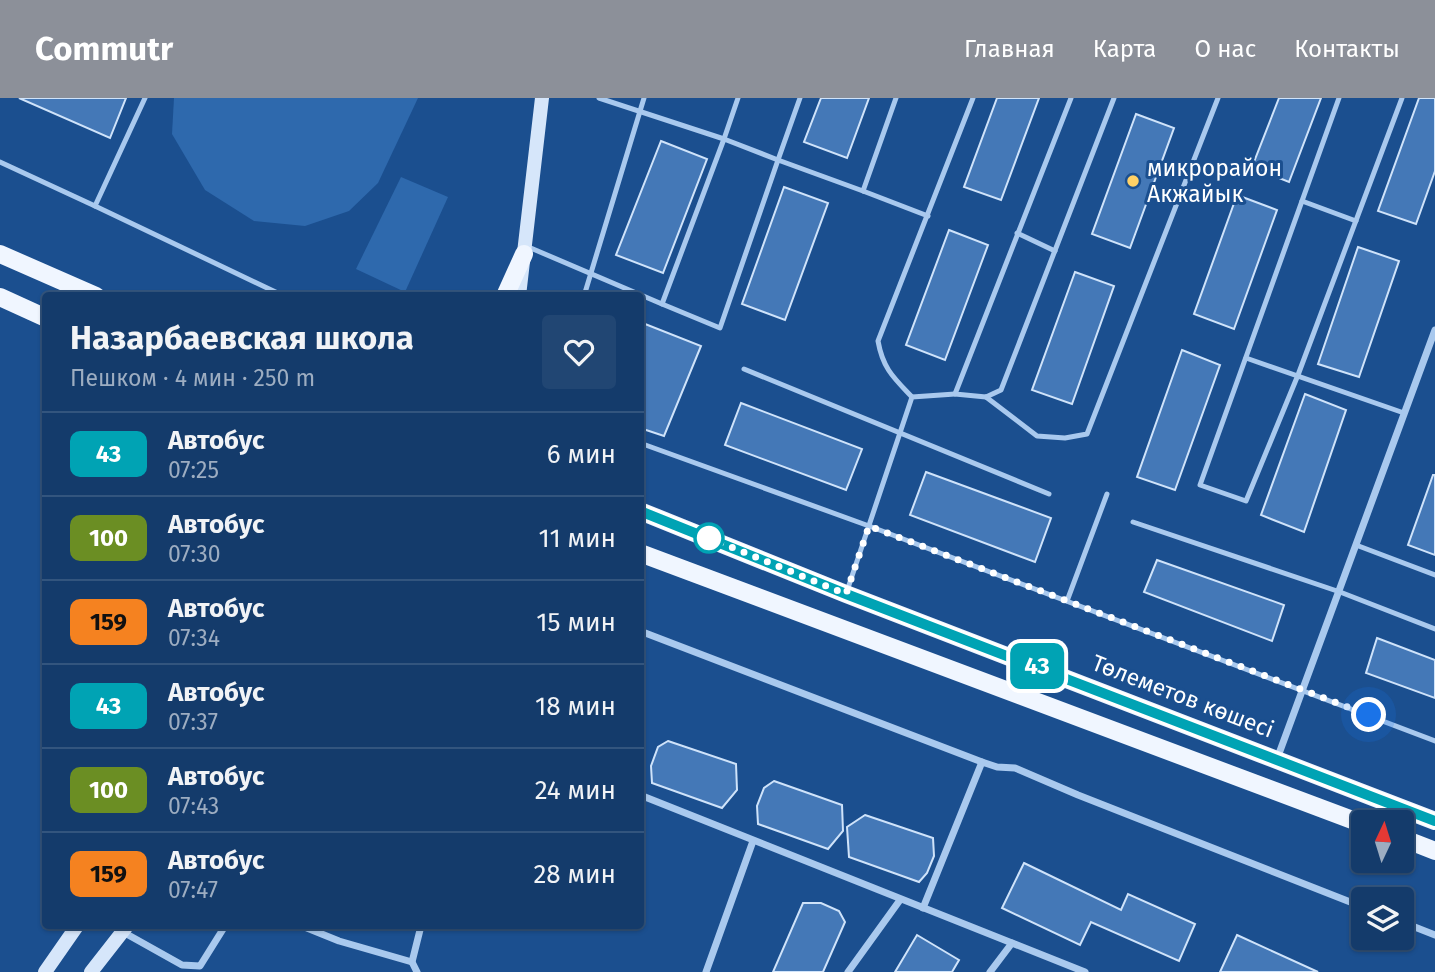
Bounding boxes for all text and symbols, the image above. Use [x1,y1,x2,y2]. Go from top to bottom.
text: Commutr [35,29,173,69]
text: Главная [964,35,1055,63]
text: Карта [1093,35,1156,63]
text: О нас [1194,35,1256,63]
text: Контакты [1294,35,1400,63]
place label: микрорайон Акжайык [1147,154,1282,208]
marker: микрорайон Акжайык [1125,173,1141,189]
button: heart [542,315,616,389]
text: Назарбаевская школа [70,318,414,358]
text: Пешком · 4 мин · 250 m [70,364,315,392]
text: Автобус [168,425,265,456]
text: 6 мин [547,439,616,470]
text: 43 [96,440,121,468]
text: 07:25 [168,456,219,484]
text: Автобус [168,509,265,540]
text: 11 мин [538,523,616,554]
unlabelled marker [694,523,724,553]
text: 100 [89,524,128,552]
text: 07:30 [168,540,221,568]
text: Автобус [168,593,265,624]
text: 15 мин [536,607,616,638]
text: 159 [90,608,127,636]
text: 07:34 [168,624,220,652]
line badge: 43 [1006,643,1068,689]
street label: Төлеметов көшесі [1088,648,1278,744]
text: 43 [1024,652,1050,680]
text: Автобус [168,677,265,708]
text: 18 мин [535,691,616,722]
text: 43 [96,692,121,720]
your location [1351,697,1386,732]
text: 07:37 [168,708,218,736]
text: Автобус [168,761,265,792]
text: 24 мин [535,775,616,806]
text: 100 [89,776,128,804]
text: 07:43 [168,792,219,820]
north arrow [1351,810,1414,873]
map controls [1351,810,1414,950]
text: Автобус [168,845,265,876]
text: 28 мин [533,859,616,890]
text: 159 [90,860,127,888]
text: 07:47 [168,876,218,904]
button: layers [1351,887,1414,950]

